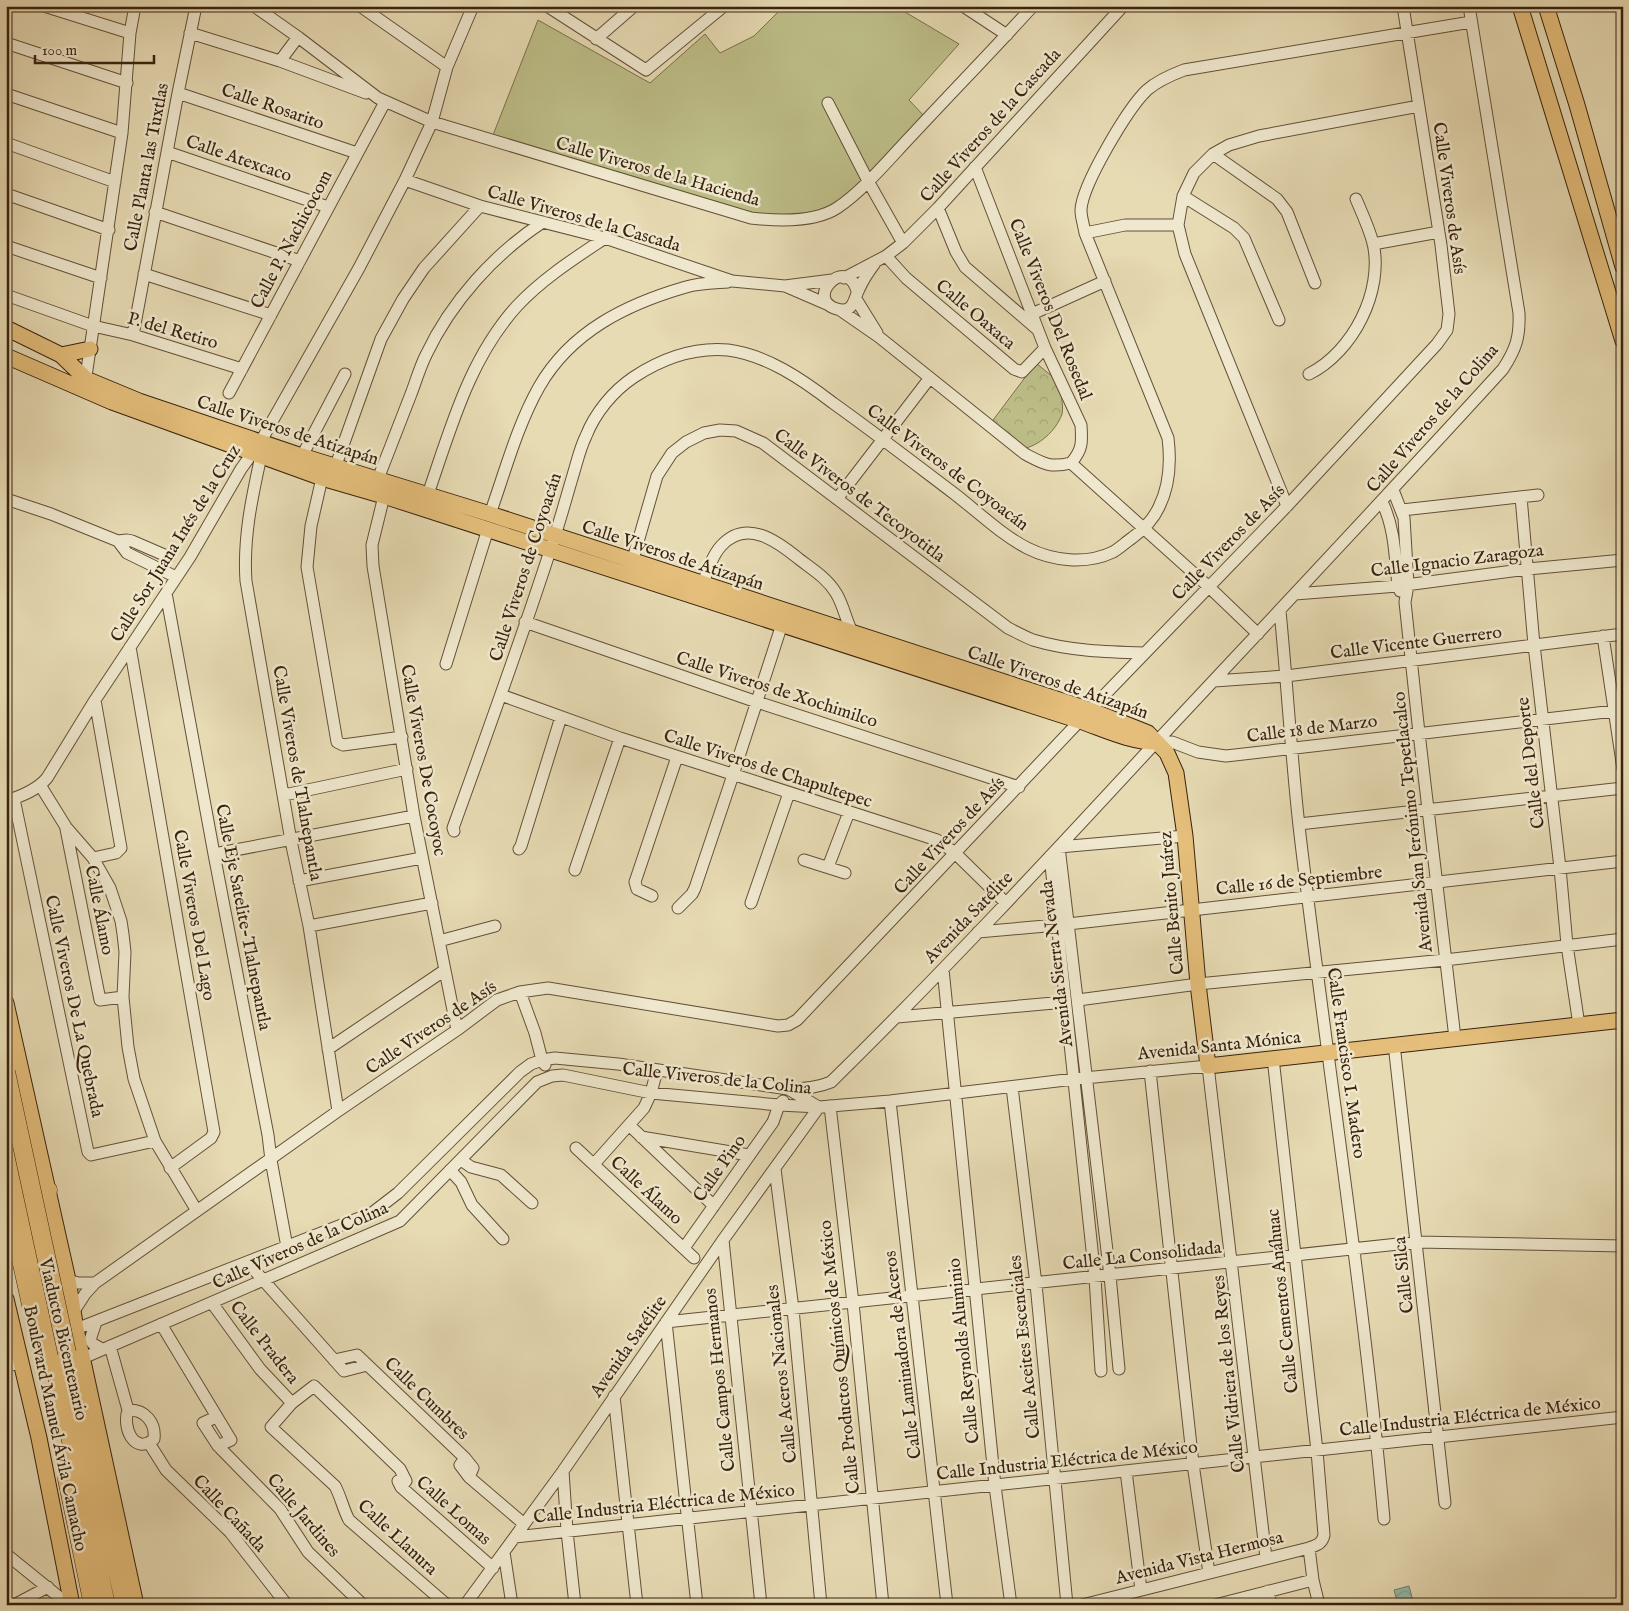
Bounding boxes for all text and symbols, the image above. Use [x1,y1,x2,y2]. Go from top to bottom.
scale bar [35,32,154,64]
text: 100 m [42,41,78,60]
street label: Calle Viveros de la Cascada [916,44,1067,208]
street label: Calle Rosarito [218,79,327,136]
street label: Calle Planta las Tuxtlas [120,81,175,253]
street label: Calle Viveros de Asís [1426,121,1471,276]
street label: Calle Atexcaco [182,131,295,188]
street label: Calle Viveros de la Hacienda [553,132,762,213]
street label: Calle P. Nachicocom [246,166,339,313]
street label: Calle Viveros de la Cascada [484,181,683,258]
street label: Calle Viveros Del Rosedal [1003,216,1097,404]
street label: Calle Oaxaca [930,275,1020,355]
street label: P. del Retiro [125,308,221,355]
street label: Calle Viveros de la Colina [1362,340,1504,498]
street label: Calle Viveros de Atizapán [194,391,382,472]
street label: Calle Viveros de Coyoacán [861,400,1033,537]
street label: Calle Viveros de Tecoyotitla [769,424,950,568]
street label: Calle Sor Juana Inés de la Cruz [106,441,247,647]
street label: Calle Viveros de Coyoacán [485,470,568,665]
street label: Calle Viveros de Asís [1168,480,1291,606]
street label: Calle Viveros de Atizapán [579,516,767,597]
street label: Calle Ignacio Zaragoza [1369,539,1545,583]
street label: Calle Vicente Guerrero [1329,622,1504,665]
street label: Calle Viveros de Atizapán [964,642,1151,725]
street label: Calle Viveros de Xochimilco [673,647,881,734]
street label: Calle Viveros De Cocoyoc [394,663,451,858]
street label: Calle Viveros de Tlalnepantla [266,664,327,883]
street label: Avenida San Jerónimo Tepetlacalco [1388,690,1439,954]
street label: Calle del Deporte [1512,696,1551,830]
street label: Calle 18 de Marzo [1246,710,1379,749]
street label: Calle Viveros de Chapultepec [660,725,875,814]
street label: Calle Viveros de Asís [889,772,1011,900]
street label: Calle Eje Satelite-Tlalnepantla [209,802,276,1033]
street label: Calle Viveros Del Lago [167,828,220,1003]
street label: Calle Benito Juárez [1155,830,1190,976]
street label: Calle 16 de Septiembre [1215,861,1384,902]
street label: Calle Álamo [79,863,121,957]
street label: Avenida Satélite [919,867,1019,970]
street label: Avenida Sierra Nevada [1036,879,1079,1049]
street label: Calle Viveros De La Quebrada [39,893,108,1120]
street label: Calle Francisco I. Madero [1321,966,1370,1160]
street label: Calle Viveros de Asís [362,976,502,1081]
street label: Avenida Santa Mónica [1135,1026,1302,1067]
street label: Calle Viveros de la Colina [621,1058,813,1101]
street label: Calle Pino [689,1130,752,1207]
street label: Calle Álamo [605,1150,689,1231]
street label: Calle Viveros de la Colina [209,1197,392,1295]
street label: Calle Cementos Anáhuac [1262,1207,1305,1394]
street label: Calle Productos Químicos de México [815,1219,866,1495]
street label: Calle Silca [1389,1235,1420,1314]
street label: Calle La Consolidada [1062,1237,1223,1276]
street label: Calle Laminadora de Aceros [879,1249,928,1460]
street label: Calle Aceites Escenciales [1004,1254,1047,1440]
street label: Viaducto Bicentenario [32,1255,92,1423]
street label: Calle Reynolds Aluminio [943,1257,986,1445]
street label: Calle Vidriera de los Reyes [1208,1274,1251,1474]
street label: Calle Aceros Nacionales [762,1284,803,1464]
street label: Calle Campos Hermanos [699,1287,742,1473]
street label: Avenida Satélite [585,1291,673,1403]
street label: Calle Pradera [224,1297,304,1389]
street label: Boulevard Manuel Ávila Camacho [17,1303,94,1554]
street label: Calle Cumbres [379,1353,473,1445]
street label: Calle Industria Eléctrica de México [1338,1392,1602,1443]
street label: Calle Industria Eléctrica de México [935,1436,1199,1487]
street label: Calle Jardines [261,1469,345,1563]
street label: Calle Cañada [187,1470,271,1558]
street label: Calle Lomas [411,1471,495,1551]
street label: Calle Industria Eléctrica de México [532,1479,796,1530]
street label: Calle Llanura [352,1495,442,1581]
street label: Avenida Vista Hermosa [1112,1526,1286,1591]

